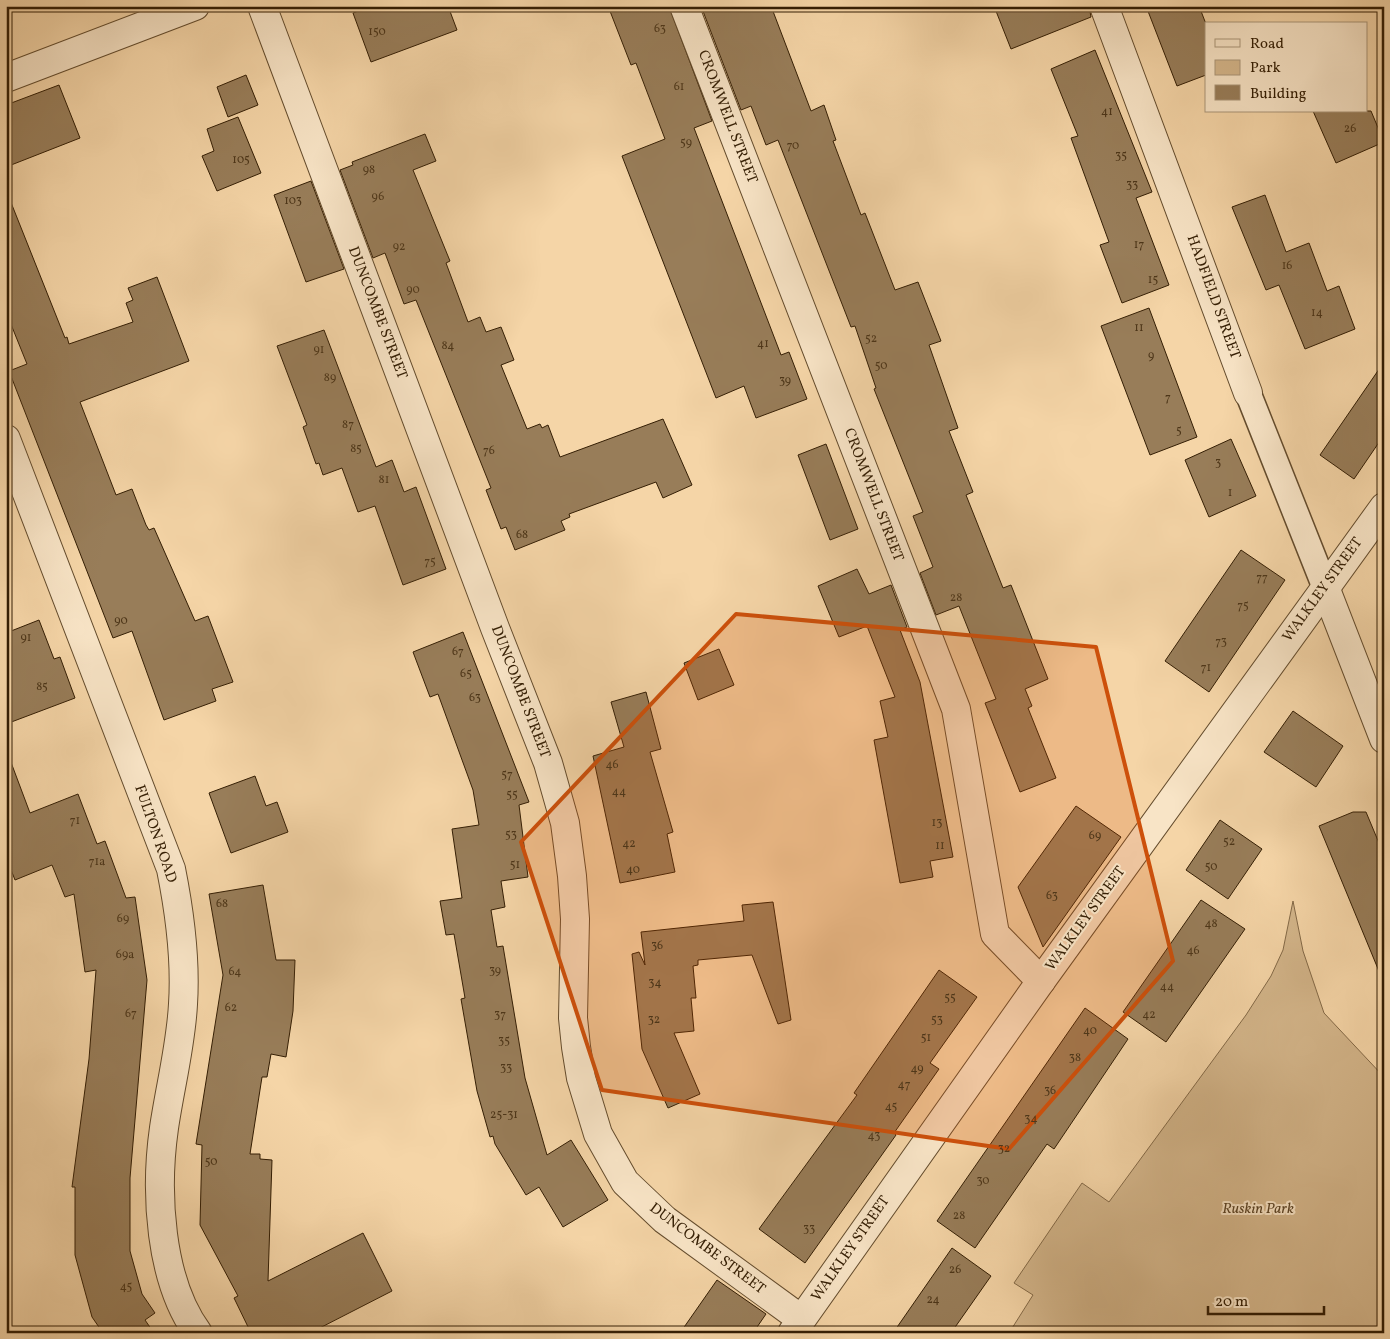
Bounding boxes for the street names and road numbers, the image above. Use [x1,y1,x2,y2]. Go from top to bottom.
street label: CROMWELL STREET [692,47,762,187]
street label: HADFIELD STREET [1181,232,1245,362]
street label: DUNCOMBE STREET [342,243,412,383]
street label: CROMWELL STREET [838,425,908,565]
street label: WALKLEY STREET [1278,533,1368,647]
street label: DUNCOMBE STREET [485,622,555,762]
street label: FULTON ROAD [128,782,182,886]
street label: WALKLEY STREET [1041,862,1131,976]
street label: WALKLEY STREET [807,1192,895,1306]
street label: DUNCOMBE STREET [644,1198,770,1300]

